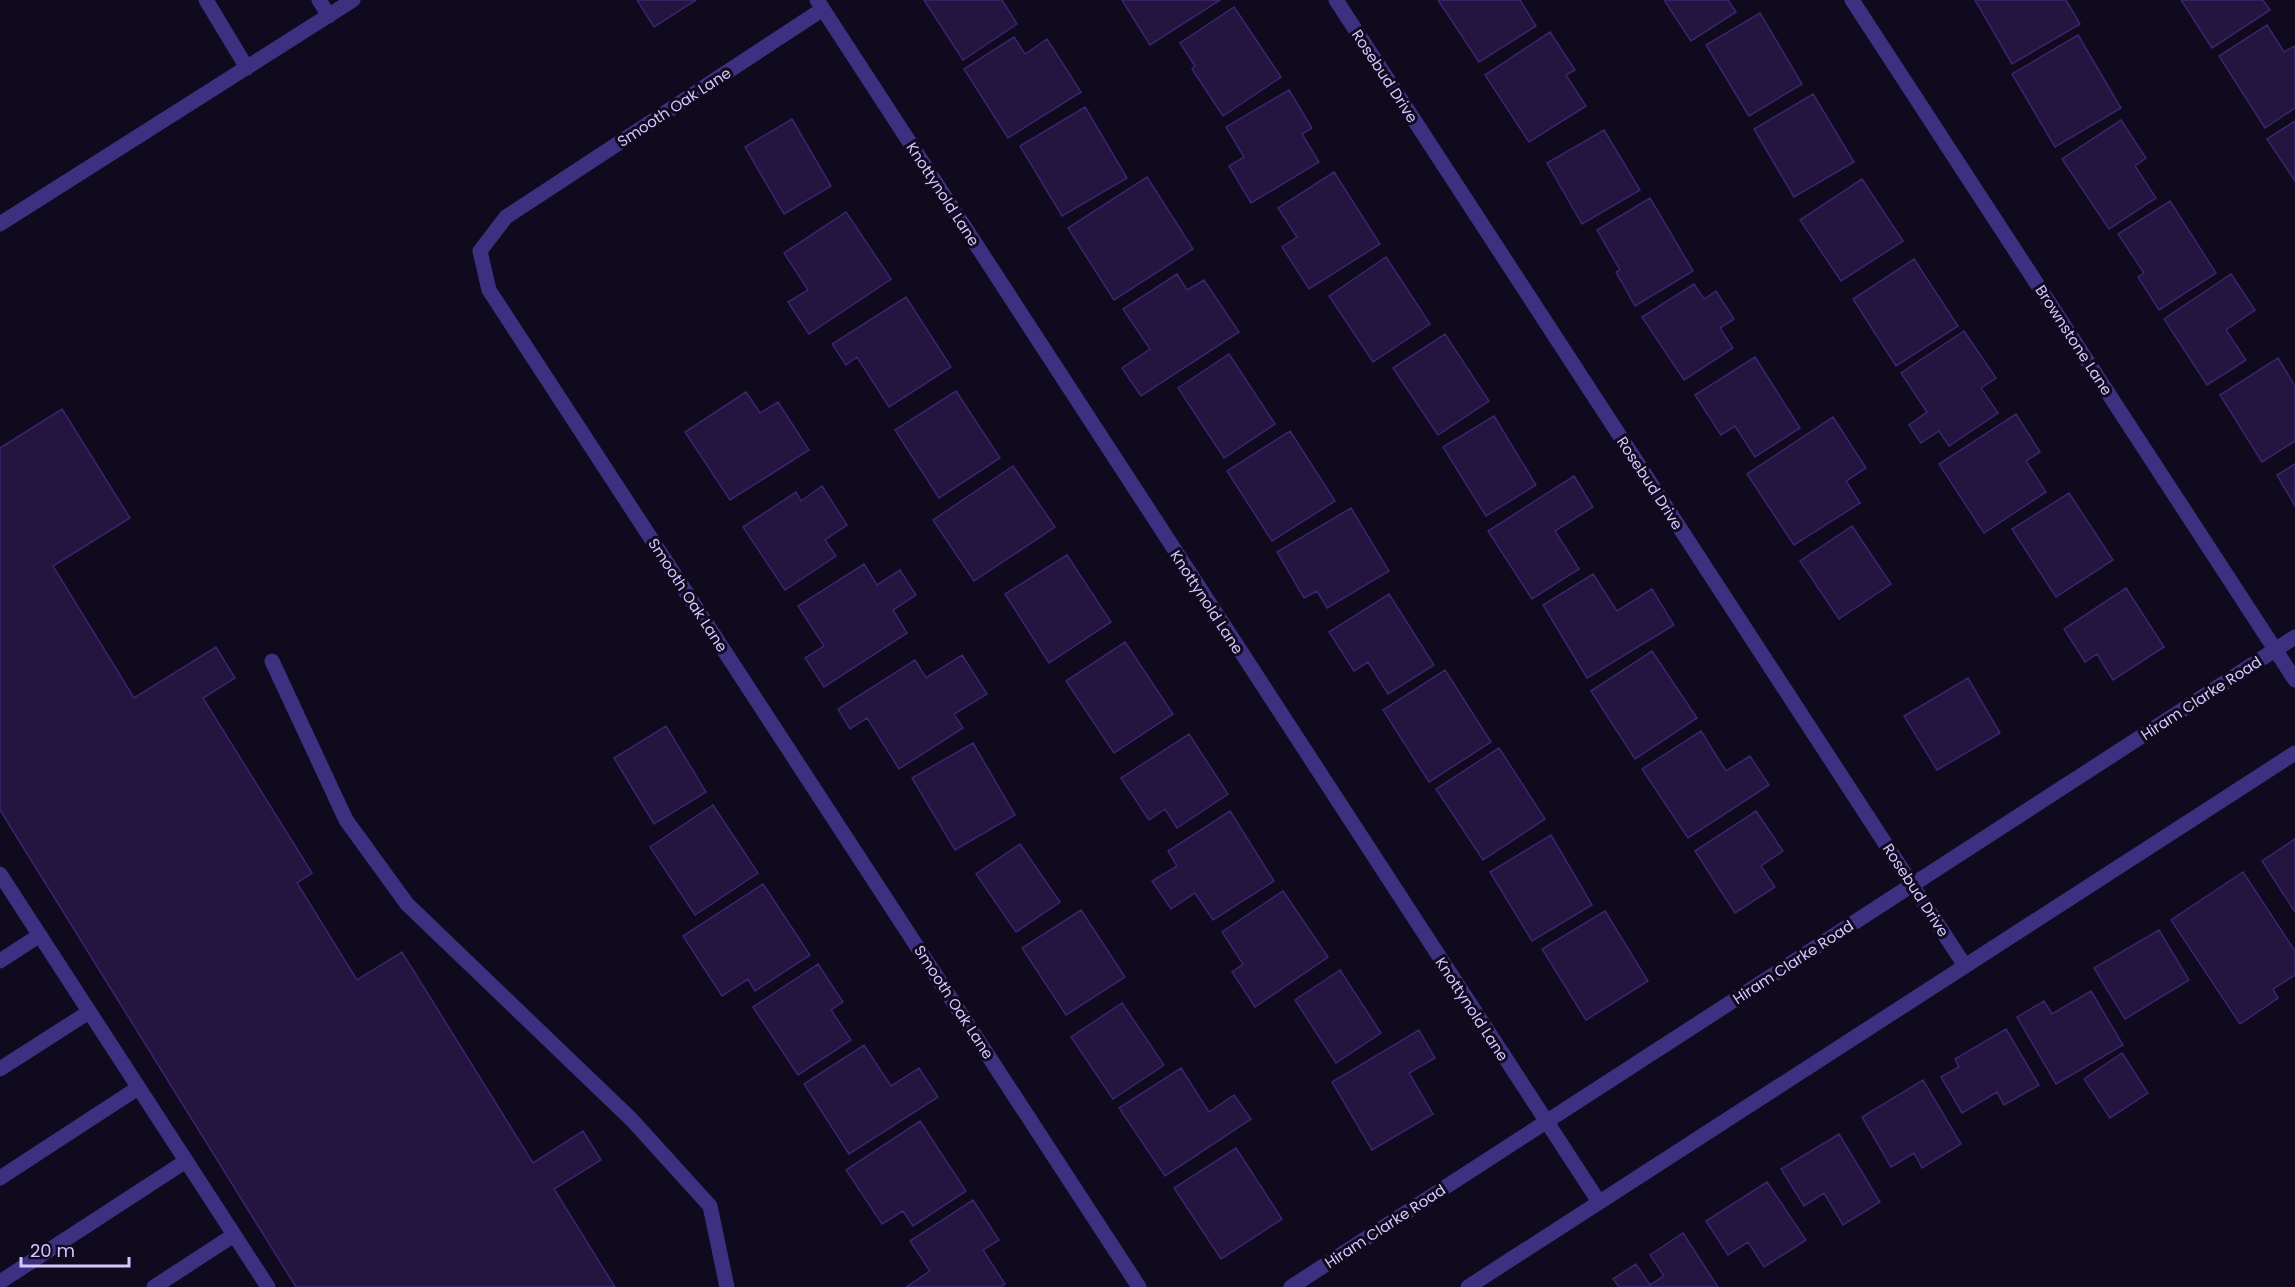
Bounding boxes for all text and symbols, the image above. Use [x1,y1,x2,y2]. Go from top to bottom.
street label: Rosebud Drive [1347,25,1423,127]
street label: Smooth Oak Lane [613,62,735,152]
street label: Knottynold Lane [901,138,985,250]
street label: Brownstone Lane [2030,281,2118,399]
street label: Rosebud Drive [1612,432,1688,534]
street label: Smooth Oak Lane [643,534,733,656]
street label: Knottynold Lane [1165,546,1249,658]
street label: Hiram Clarke Road [2136,651,2266,745]
street label: Rosebud Drive [1878,839,1954,941]
street label: Hiram Clarke Road [1728,915,1858,1009]
street label: Smooth Oak Lane [909,941,999,1063]
street label: Knottynold Lane [1430,953,1514,1065]
street label: Hiram Clarke Road [1320,1179,1450,1273]
scale bar [21,1230,129,1268]
text: 20 m [30,1238,75,1263]

